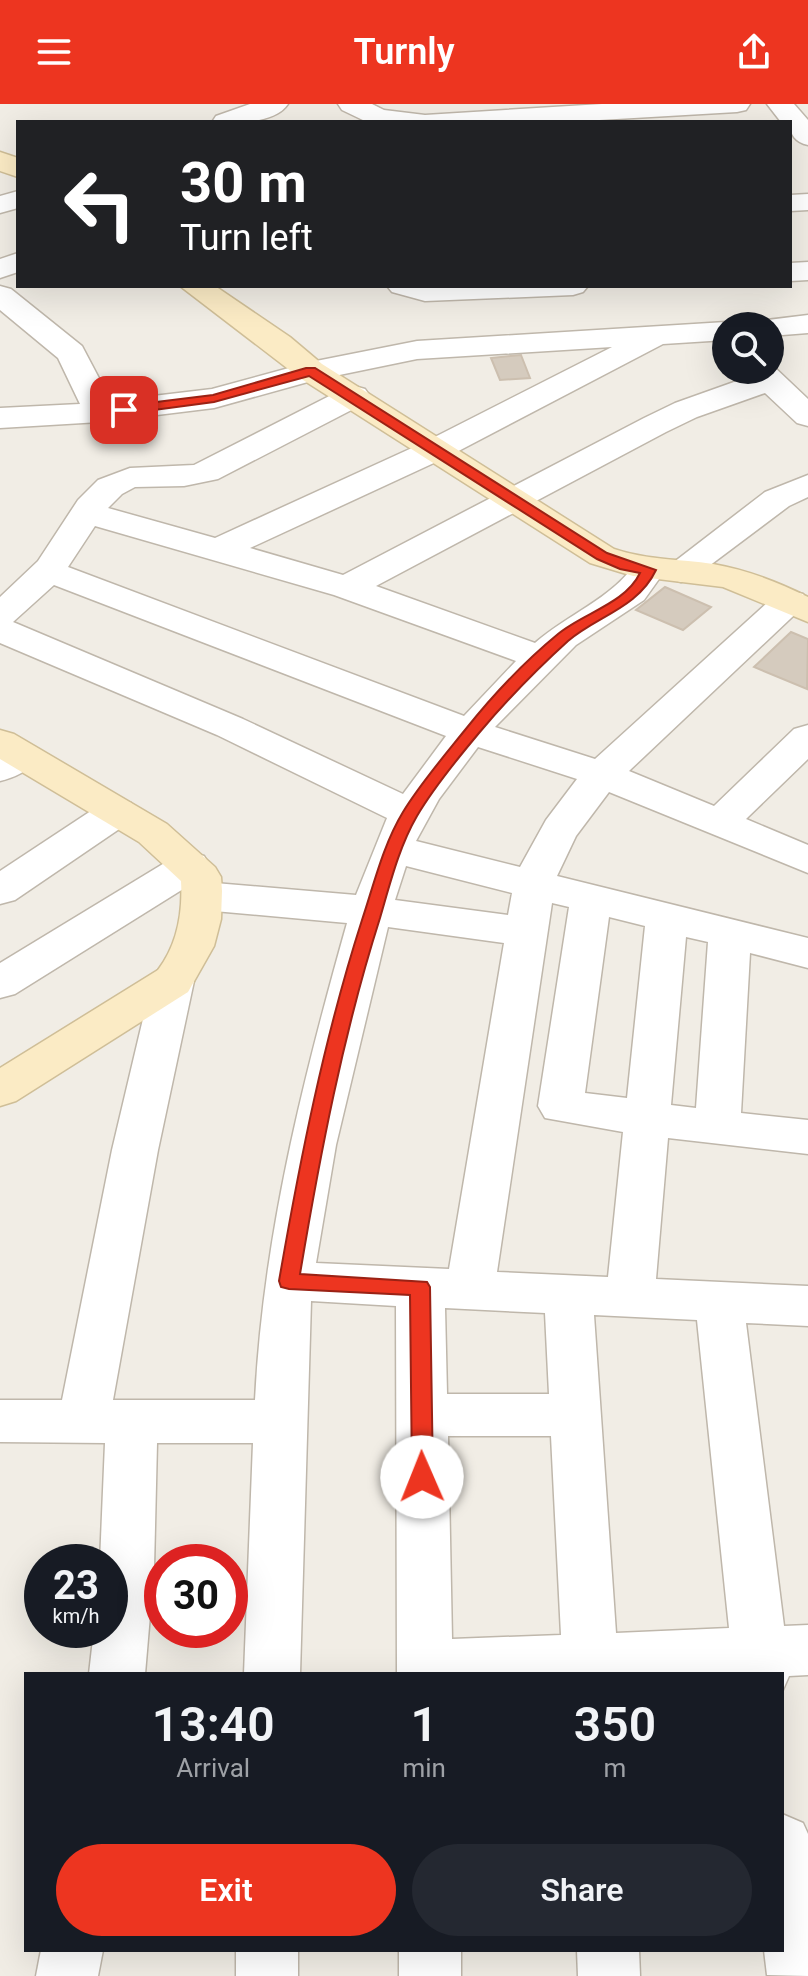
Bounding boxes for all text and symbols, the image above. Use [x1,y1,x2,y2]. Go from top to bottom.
icon: menu [32,30,76,74]
icon: share [732,30,776,74]
text: Turnly [353,31,455,73]
text: 30 m [180,150,307,216]
icon: left [48,152,152,256]
text: Turn left [180,217,313,259]
map controls [712,312,784,384]
button: search [712,312,784,384]
pin [90,376,158,444]
icon: arrive [102,388,146,432]
position arrow [380,1435,464,1519]
speed limit sign: 30 [144,1544,248,1648]
text: 23 [53,1562,99,1609]
text: km/h [53,1604,99,1628]
text: 13:40 [152,1696,275,1753]
text: 1 [411,1696,438,1753]
text: 350 [574,1696,656,1753]
text: Arrival [176,1753,250,1783]
text: min [402,1753,446,1783]
text: m [604,1753,626,1783]
button: Exit [56,1844,396,1936]
button: Share [412,1844,752,1936]

